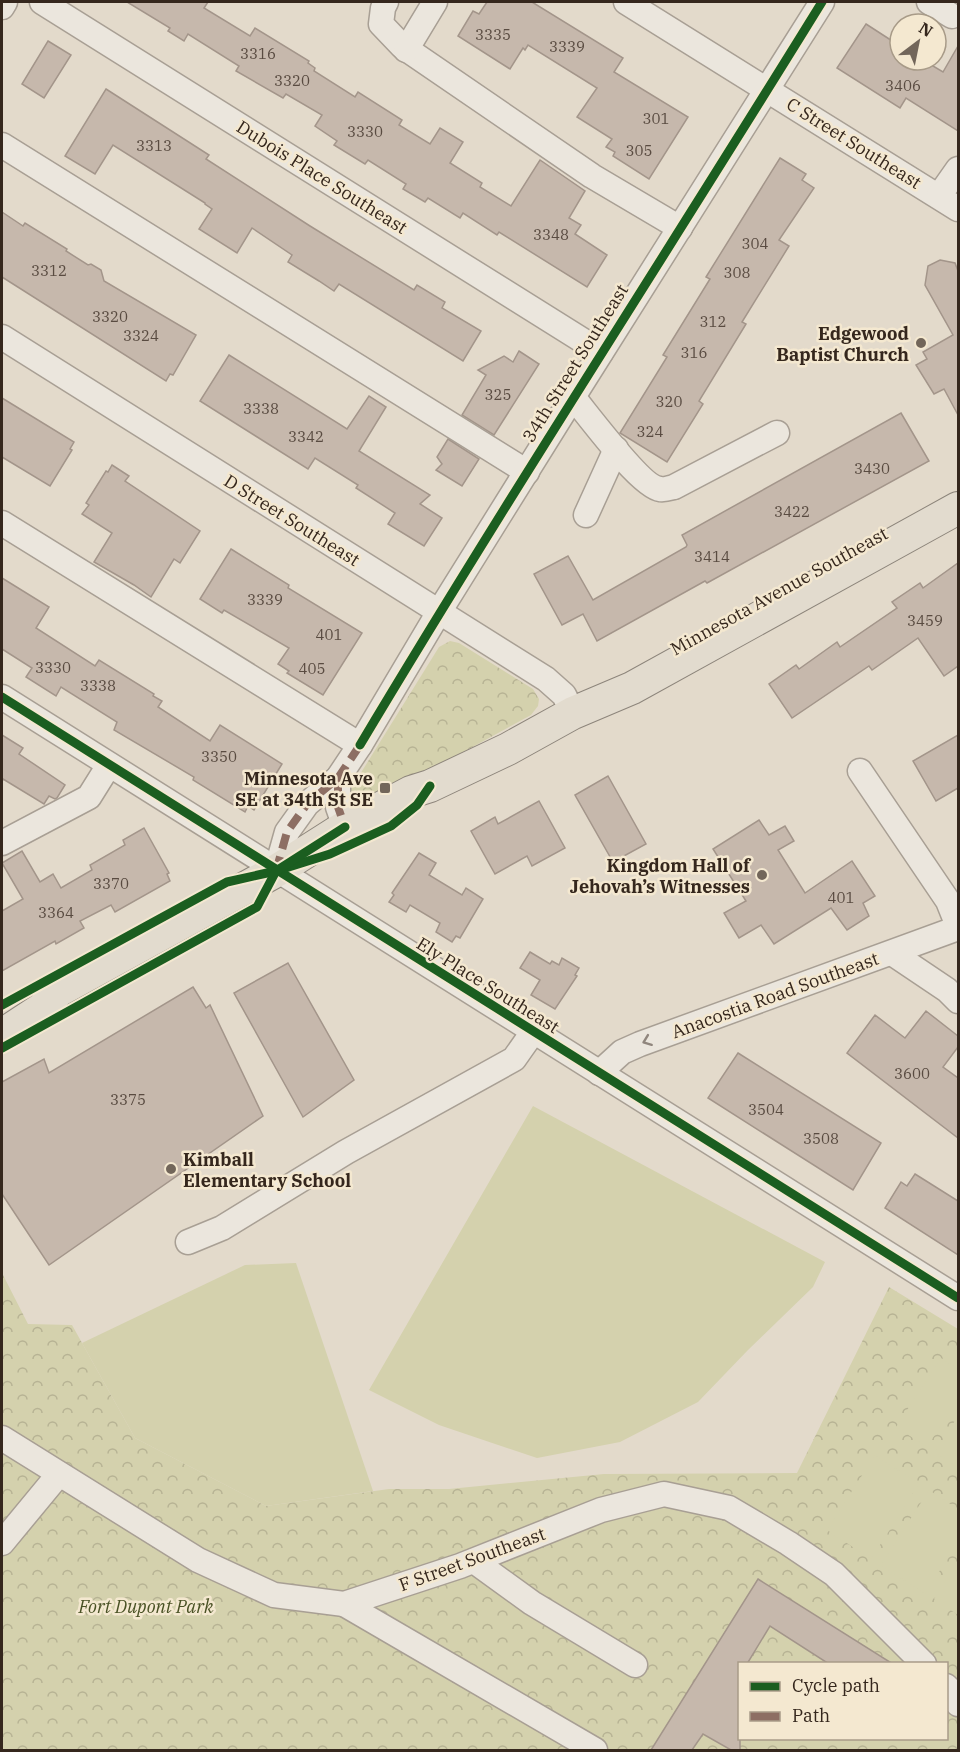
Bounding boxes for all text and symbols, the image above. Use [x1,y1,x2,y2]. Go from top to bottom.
north arrow [888,12,948,72]
text: N [915,17,937,41]
house number: 3335 [475,25,511,44]
house number: 3339 [549,37,585,56]
house number: 3316 [240,44,276,63]
house number: 3320 [274,71,310,90]
house number: 3406 [885,76,921,95]
street label: C Street Southeast [782,92,926,194]
house number: 301 [642,109,670,128]
street label: Dubois Place Southeast [232,115,412,239]
house number: 3330 [347,122,383,141]
house number: 3313 [136,136,172,155]
house number: 305 [625,141,653,160]
house number: 3348 [533,225,569,244]
house number: 304 [741,234,769,253]
house number: 3312 [31,261,67,280]
house number: 308 [723,263,751,282]
street label: 34th Street Southeast [517,280,633,446]
house number: 3320 [92,307,128,326]
house number: 312 [699,312,727,331]
place label: Edgewood Baptist Church [776,322,909,366]
house number: 3324 [123,326,159,345]
marker: Edgewood Baptist Church [914,336,928,350]
house number: 316 [680,343,708,362]
house number: 325 [484,385,512,404]
house number: 320 [655,392,683,411]
house number: 3338 [243,399,279,418]
house number: 324 [636,422,664,441]
house number: 3342 [288,427,324,446]
house number: 3430 [854,459,890,478]
street label: D Street Southeast [220,469,364,571]
house number: 3422 [774,502,810,521]
street label: Minnesota Avenue Southeast [666,522,892,660]
house number: 3414 [694,547,730,566]
house number: 3339 [247,590,283,609]
house number: 3459 [907,611,943,630]
house number: 401 [315,625,343,644]
house number: 3330 [35,658,71,677]
house number: 405 [298,659,326,678]
house number: 3338 [80,676,116,695]
house number: 3350 [201,747,237,766]
place label: Minnesota Ave SE at 34th St SE [235,767,373,811]
marker: Minnesota Ave SE at 34th St SE [378,781,392,795]
place label: Kingdom Hall of Jehovah’s Witnesses [570,854,752,898]
marker: Kingdom Hall of Jehovah’s Witnesses [755,868,769,882]
house number: 3370 [93,874,129,893]
house number: 401 [827,888,855,907]
house number: 3364 [38,903,74,922]
street label: Ely Place Southeast [412,932,564,1038]
street label: Anacostia Road Southeast [668,947,882,1043]
one-way arrow [642,1034,653,1046]
house number: 3600 [894,1064,930,1083]
house number: 3375 [110,1090,146,1109]
house number: 3504 [748,1100,784,1119]
house number: 3508 [803,1129,839,1148]
place label: Kimball Elementary School [183,1148,351,1192]
marker: Kimball Elementary School [164,1162,178,1176]
street label: F Street Southeast [396,1522,548,1596]
park label: Fort Dupont Park [77,1595,214,1618]
legend [738,1662,948,1740]
text: Cycle path [792,1674,880,1697]
text: Path [792,1704,830,1727]

